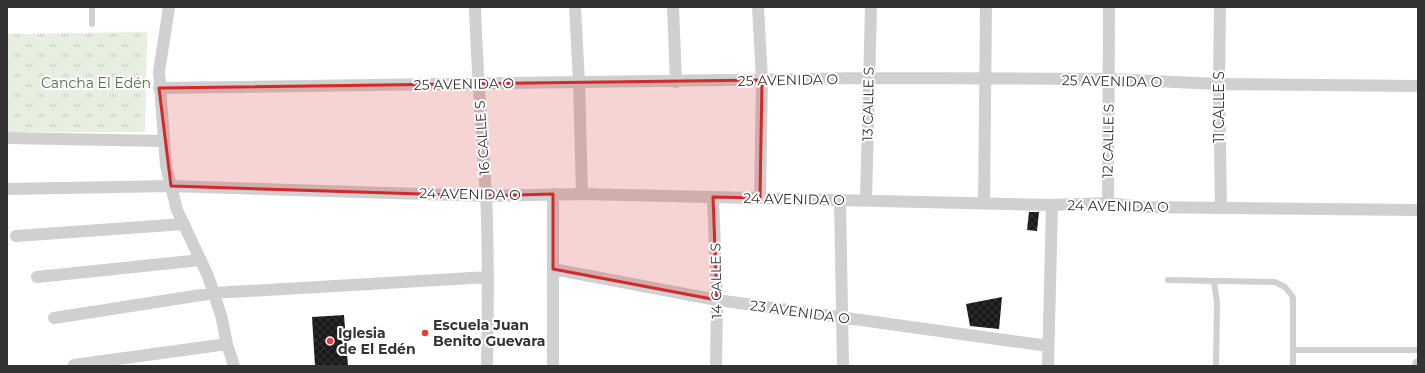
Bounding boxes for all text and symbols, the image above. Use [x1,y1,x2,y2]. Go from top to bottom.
street label: 13 CALLE S [858,67,878,141]
street label: 25 AVENIDA O [738,70,839,90]
street label: 25 AVENIDA O [1062,71,1163,91]
street label: 11 CALLE S [1210,71,1228,143]
park label: Cancha El Edén [41,74,151,92]
street label: 25 AVENIDA O [414,74,515,94]
street label: 16 CALLE S [470,100,494,176]
street label: 12 CALLE S [1098,104,1118,178]
street label: 24 AVENIDA O [419,184,521,204]
street label: 24 AVENIDA O [743,189,845,209]
street label: 24 AVENIDA O [1067,196,1169,216]
street label: 14 CALLE S [706,243,726,319]
street label: 23 AVENIDA O [749,296,851,328]
place label: Escuela Juan Benito Guevara [433,316,545,350]
place label: Iglesia de El Edén [338,324,416,358]
marker: Escuela Juan Benito Guevara [420,328,430,338]
marker: Iglesia de El Edén [325,336,335,346]

